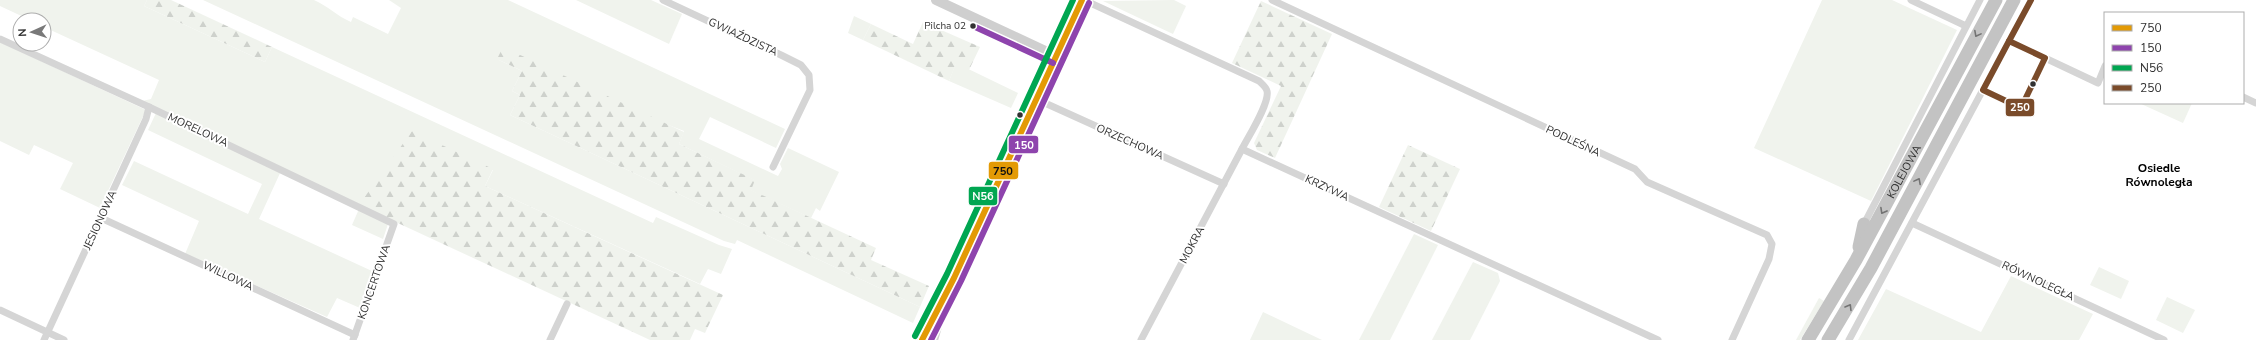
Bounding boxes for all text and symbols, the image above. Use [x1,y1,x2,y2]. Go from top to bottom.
north arrow [12,12,52,52]
legend [2104,12,2244,104]
street label: GWIAŹDZISTA [706,13,781,60]
place label: Pilcha 02 [924,19,966,33]
text: 750 [2140,20,2162,36]
marker: Pilcha 02 [968,21,978,31]
text: N [15,28,30,37]
one-way arrow [1975,30,1982,38]
text: 150 [2140,40,2162,56]
text: N56 [2140,60,2163,76]
unlabelled marker [2028,79,2038,89]
text: 250 [2140,80,2162,96]
line badge: 250 [2005,98,2035,117]
text: 250 [2010,100,2030,115]
street label: MORELOWA [165,109,231,151]
unlabelled marker [1015,110,1025,120]
street label: ORZECHOWA [1094,120,1166,164]
street label: PODLEŚNA [1543,121,1603,160]
line badge: 150 [1008,135,1039,154]
text: 150 [1014,138,1034,153]
street label: KOLEJOWA [1883,142,1924,201]
district label: Osiedle Równoległa [2126,160,2192,190]
line badge: 750 [988,161,1019,180]
text: 750 [993,164,1013,179]
street label: KRZYWA [1303,171,1351,205]
one-way arrow [1913,177,1920,185]
line badge: N56 [968,186,998,206]
street label: JESIONOWA [79,188,120,253]
text: N56 [972,189,994,204]
one-way arrow [1880,207,1888,214]
street label: MOKRA [1176,224,1208,266]
street label: KONCERTOWA [354,243,394,321]
street label: RÓWNOLEGŁA [1999,257,2077,304]
street label: WILLOWA [200,258,256,294]
one-way arrow [1844,304,1851,311]

